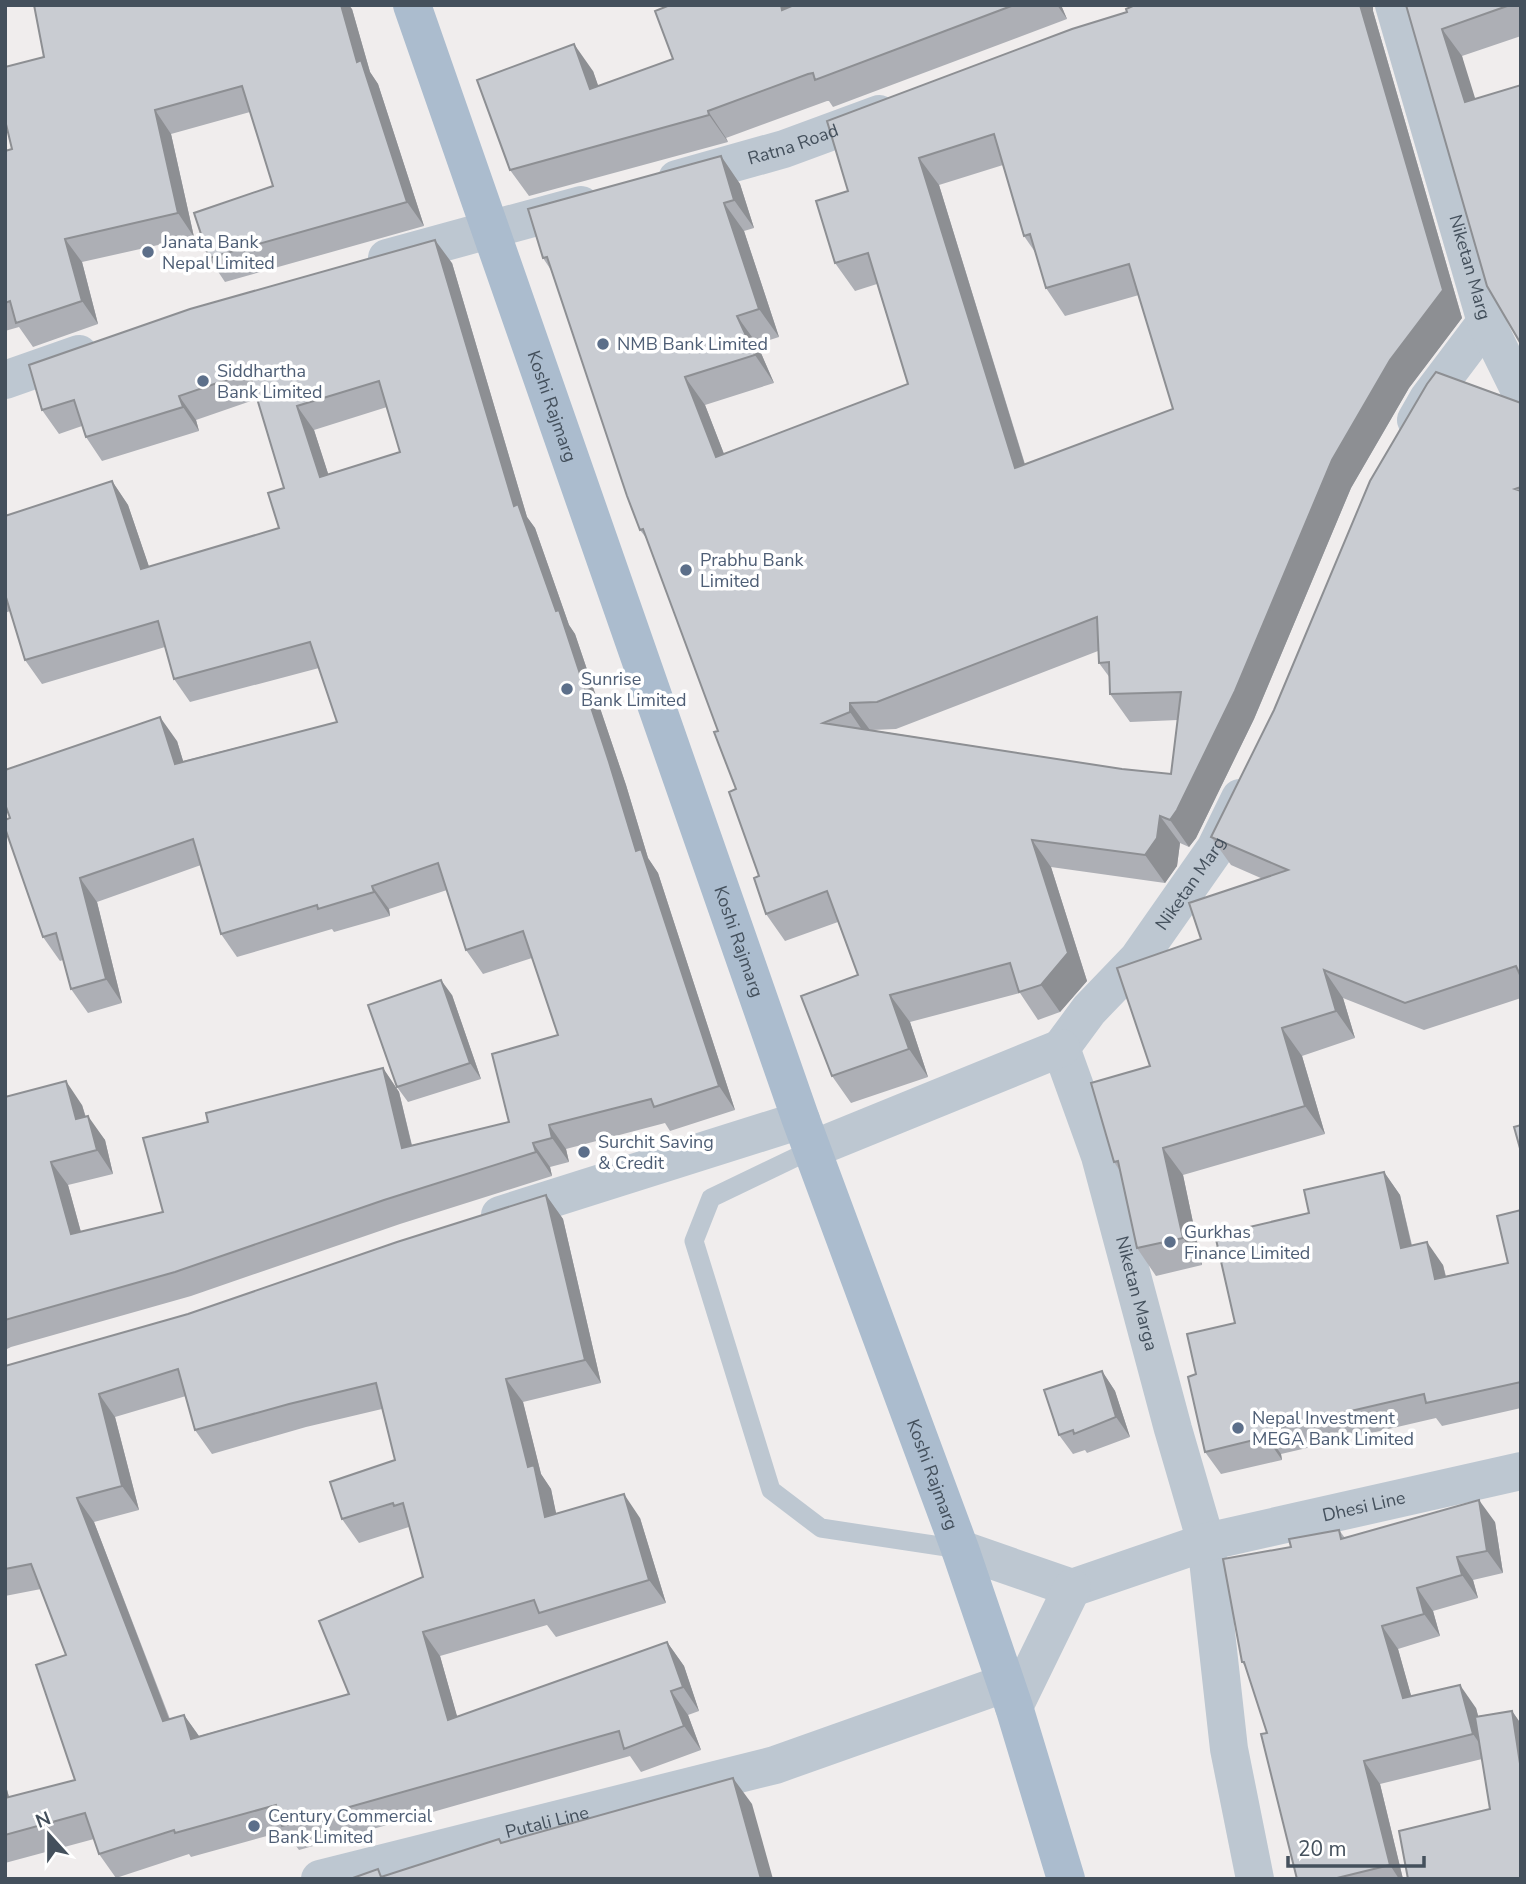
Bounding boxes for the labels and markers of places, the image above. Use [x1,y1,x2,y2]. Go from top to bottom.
place label: Janata Bank Nepal Limited [161,230,275,275]
marker: Janata Bank Nepal Limited [140,244,156,260]
place label: NMB Bank Limited [617,332,768,356]
marker: NMB Bank Limited [595,336,611,352]
place label: Siddhartha Bank Limited [217,359,322,404]
marker: Siddhartha Bank Limited [195,373,211,389]
place label: Prabhu Bank Limited [700,548,804,593]
marker: Prabhu Bank Limited [678,562,694,578]
place label: Sunrise Bank Limited [581,667,686,712]
marker: Sunrise Bank Limited [559,681,575,697]
place label: Surchit Saving & Credit [598,1130,714,1175]
marker: Surchit Saving & Credit [576,1144,592,1160]
place label: Gurkhas Finance Limited [1184,1220,1310,1265]
marker: Gurkhas Finance Limited [1162,1234,1178,1250]
place label: Nepal Investment MEGA Bank Limited [1252,1406,1414,1451]
marker: Nepal Investment MEGA Bank Limited [1230,1420,1246,1436]
place label: Century Commercial Bank Limited [268,1804,433,1849]
marker: Century Commercial Bank Limited [246,1818,262,1834]

